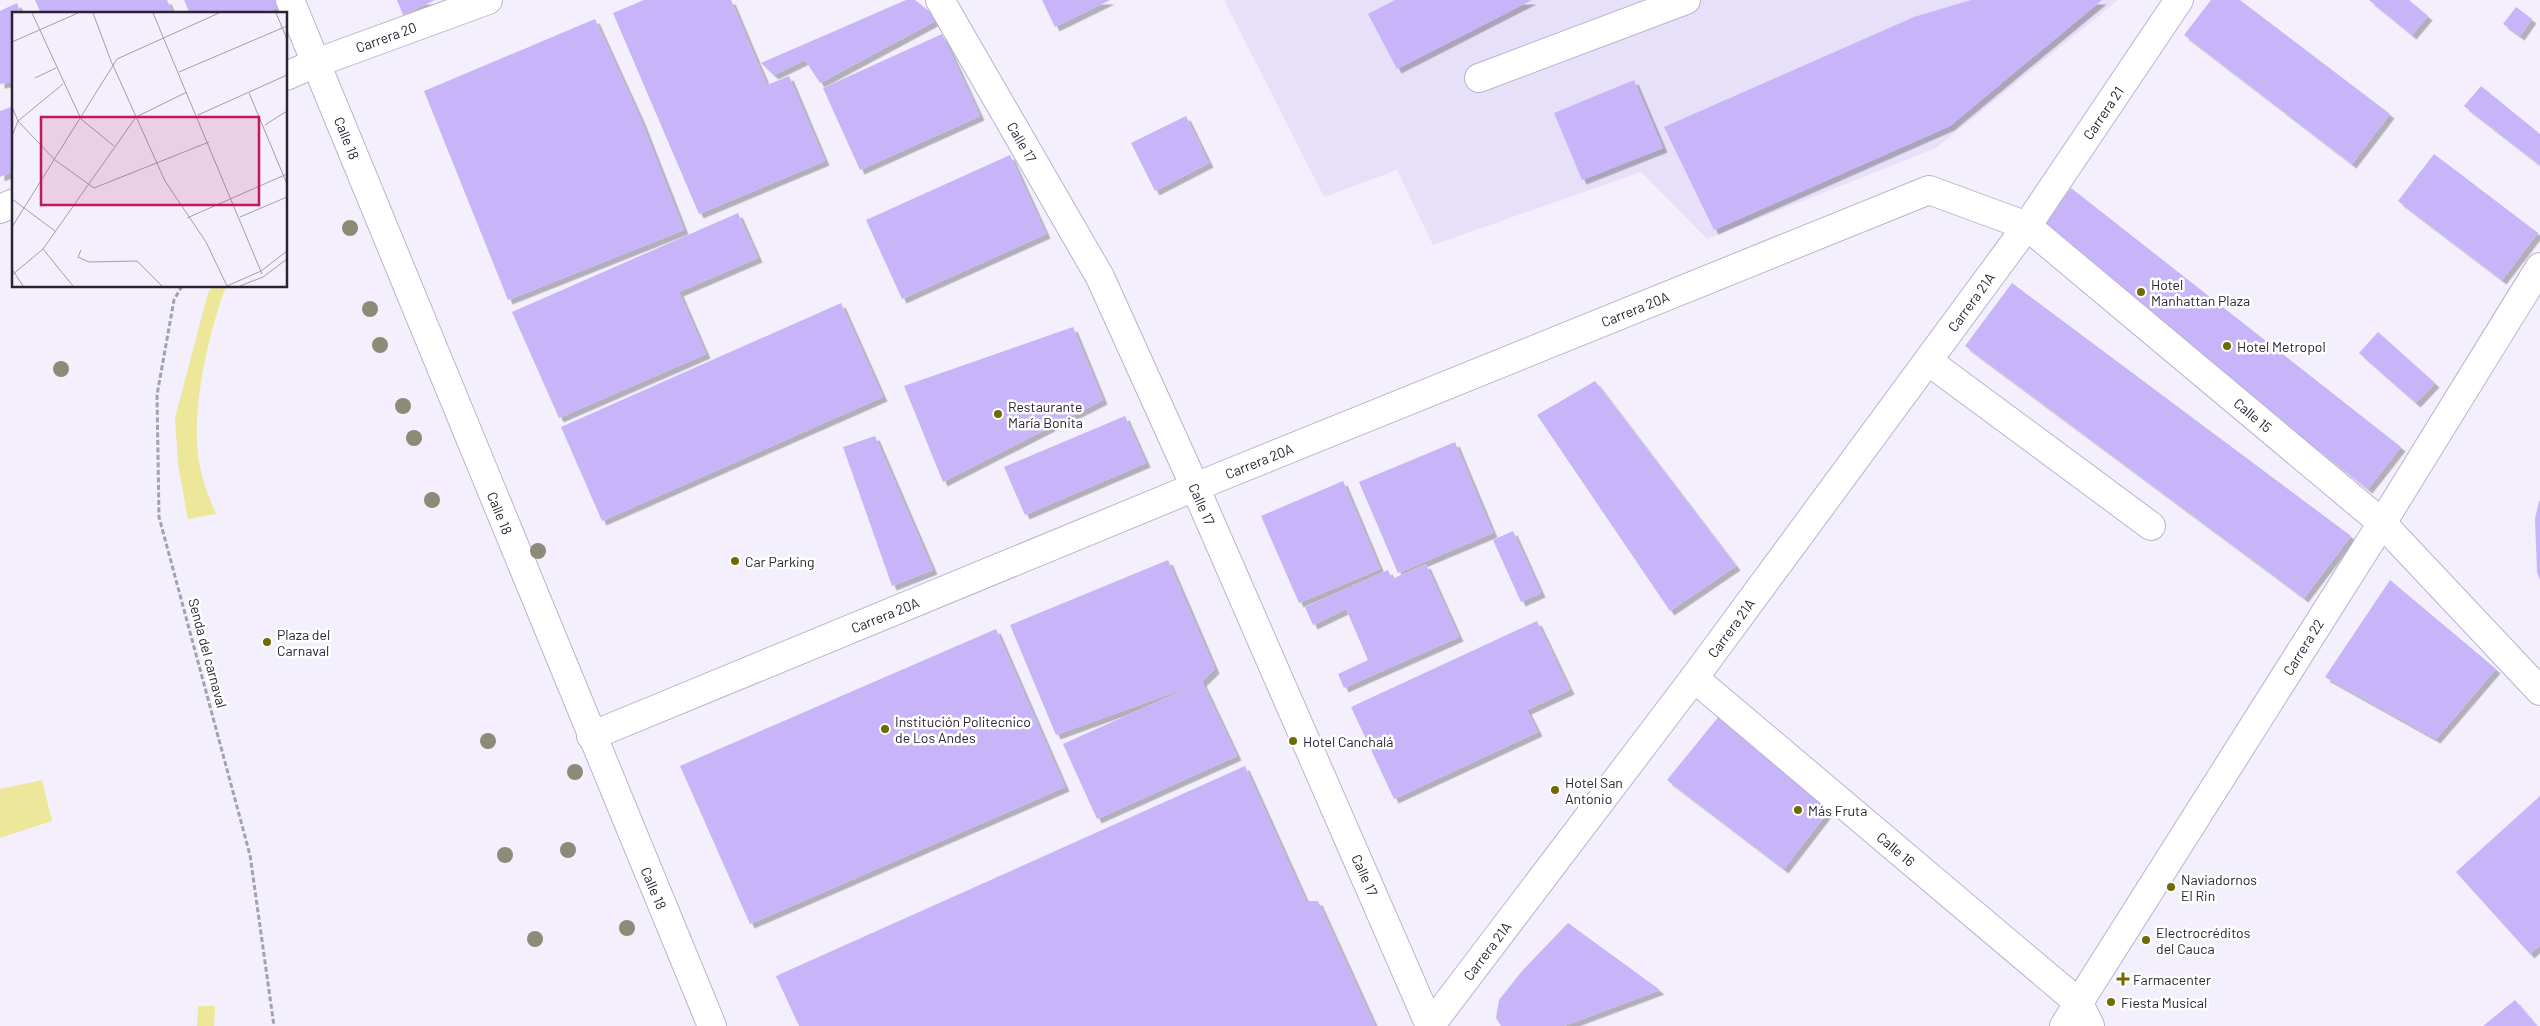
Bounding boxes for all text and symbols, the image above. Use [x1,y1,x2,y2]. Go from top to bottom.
inset map [12,12,288,288]
street label: Carrera 20 [353,18,419,56]
street label: Carrera 21 [2079,83,2127,143]
street label: Calle 18 [331,114,363,162]
street label: Calle 17 [1004,119,1040,166]
street label: Carrera 21A [1944,269,1998,335]
place label: Hotel Manhattan Plaza [2151,276,2250,309]
marker: Hotel Manhattan Plaza [2135,286,2147,298]
street label: Carrera 20A [1598,287,1672,330]
place label: Hotel Metropol [2237,338,2326,355]
marker: Hotel Metropol [2221,340,2233,352]
street label: Calle 15 [2231,394,2275,436]
place label: Restaurante María Bonita [1008,398,1083,431]
marker: Restaurante María Bonita [992,408,1004,420]
street label: Carrera 20A [1222,439,1296,482]
street label: Calle 17 [1185,481,1219,528]
street label: Calle 18 [484,489,516,537]
place label: Car Parking [745,553,815,570]
marker: Car Parking [729,555,741,567]
street label: Carrera 20A [848,593,922,636]
street label: Carrera 21A [1704,595,1758,661]
street label: Senda del carnaval [185,596,231,710]
street label: Carrera 22 [2279,616,2327,678]
place label: Plaza del Carnaval [277,626,330,659]
marker: Plaza del Carnaval [261,636,273,648]
place label: Institución Politecnico de Los Andes [895,713,1031,746]
marker: Institución Politecnico de Los Andes [879,723,891,735]
place label: Hotel Canchalá [1303,733,1393,750]
marker: Hotel Canchalá [1287,735,1299,747]
place label: Hotel San Antonio [1565,774,1623,807]
marker: Hotel San Antonio [1549,784,1561,796]
place label: Más Fruta [1808,802,1867,819]
marker: Más Fruta [1792,804,1804,816]
street label: Calle 16 [1874,828,1918,870]
street label: Calle 17 [1348,852,1382,899]
street label: Calle 18 [637,864,671,912]
place label: Naviadornos El Rin [2181,871,2257,904]
marker: Naviadornos El Rin [2165,881,2177,893]
street label: Carrera 21A [1459,918,1515,984]
place label: Electrocréditos del Cauca [2156,924,2251,957]
marker: Electrocréditos del Cauca [2140,934,2152,946]
place label: Farmacenter [2133,971,2211,988]
marker: Farmacenter [2117,973,2129,985]
place label: Fiesta Musical [2121,994,2207,1011]
marker: Fiesta Musical [2105,996,2117,1008]

